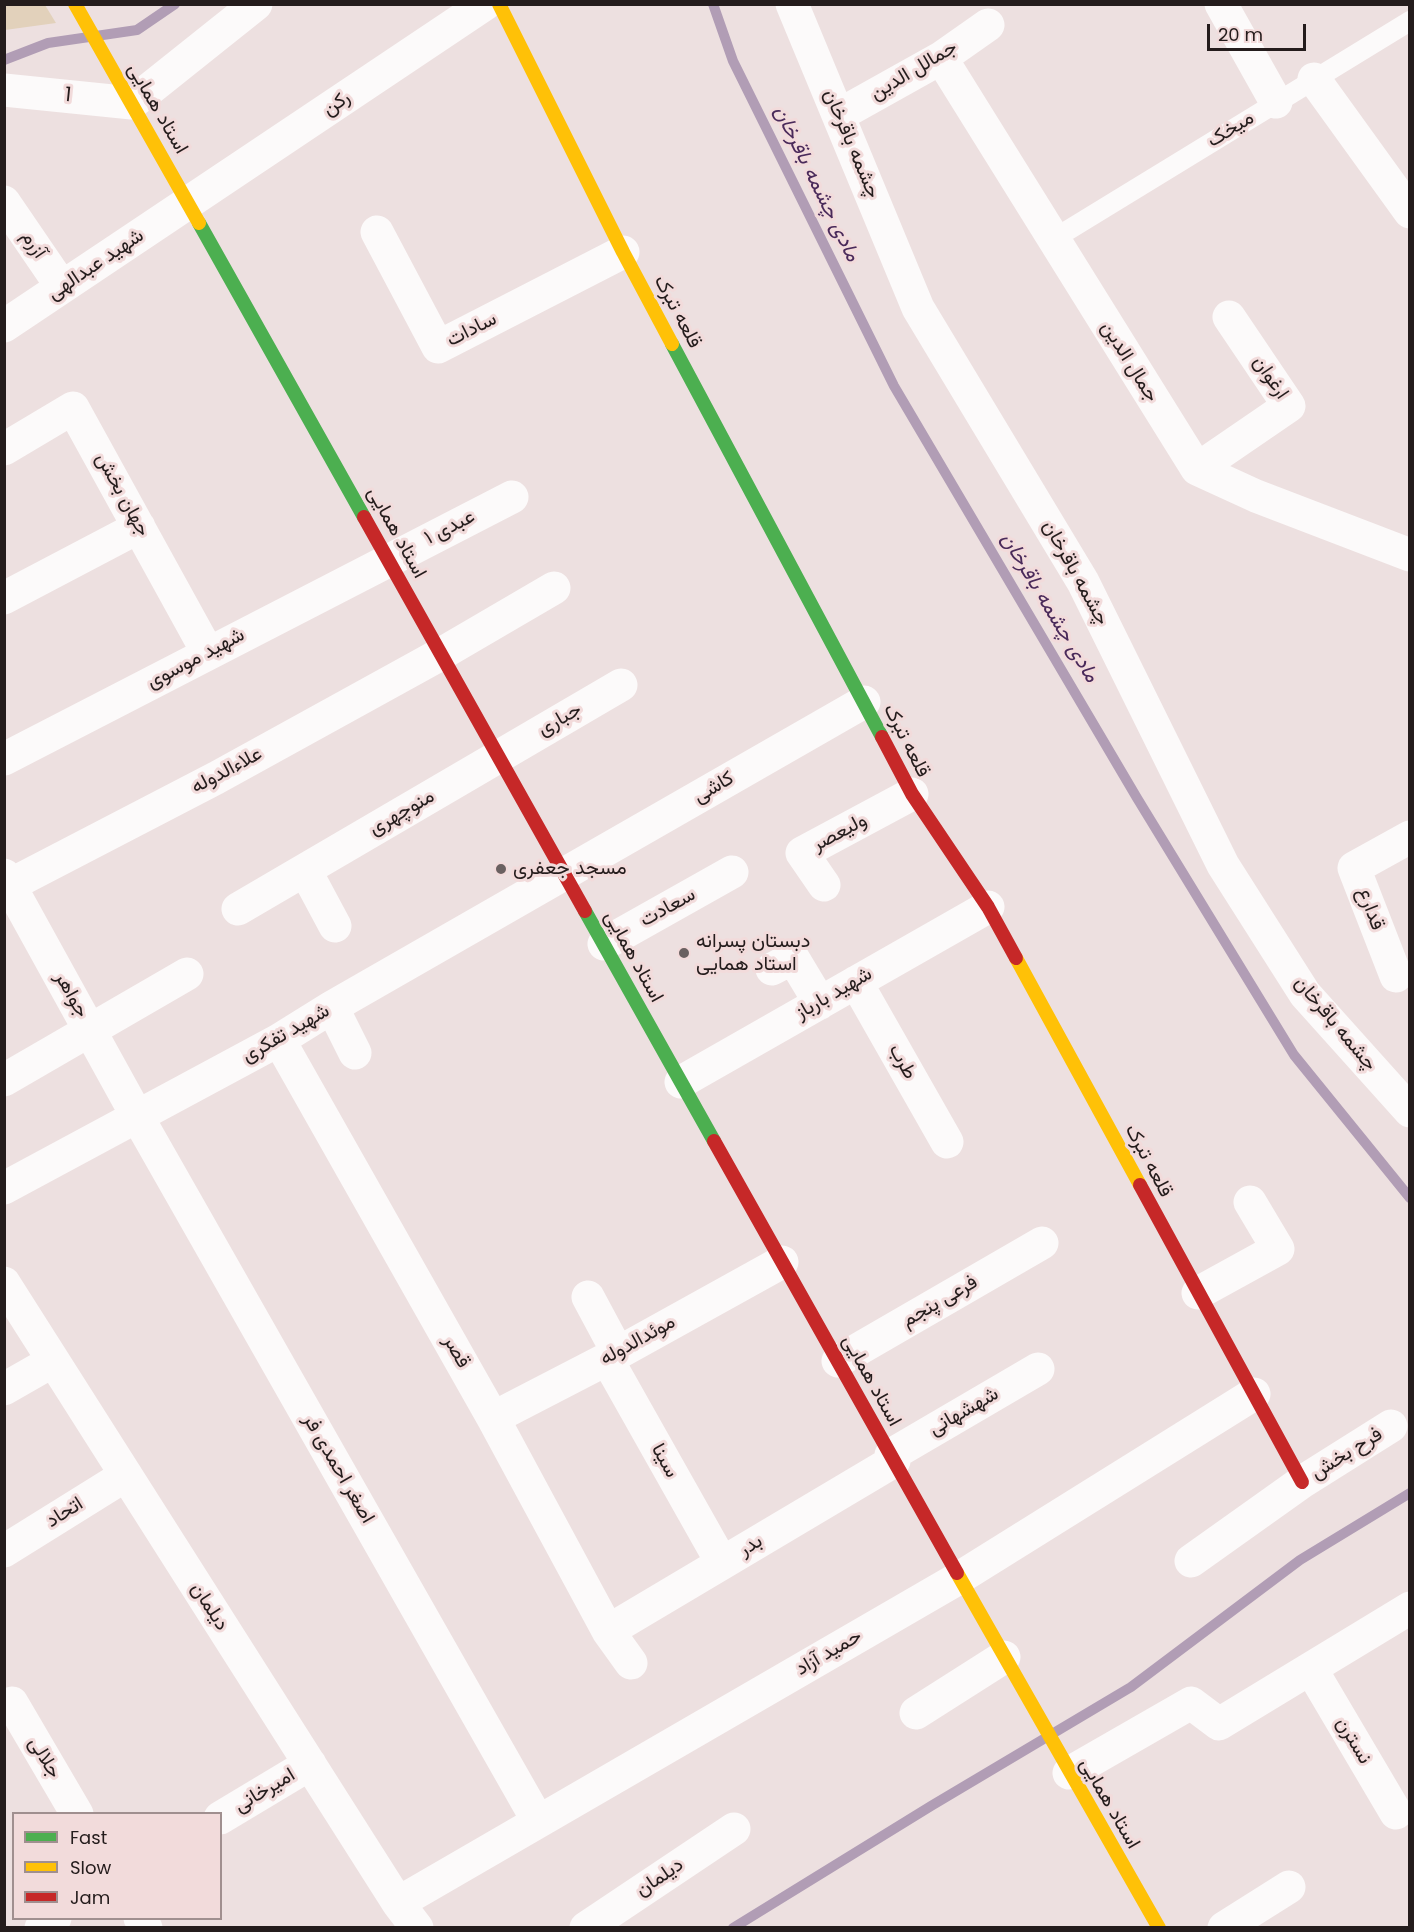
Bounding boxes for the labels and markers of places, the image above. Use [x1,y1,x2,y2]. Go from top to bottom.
place label: مسجد جعفری [513,857,627,881]
marker: مسجد جعفری [494,862,508,876]
place label: دبستان پسرانه استاد همایی [696,930,810,977]
marker: دبستان پسرانه استاد همایی [677,946,691,960]

